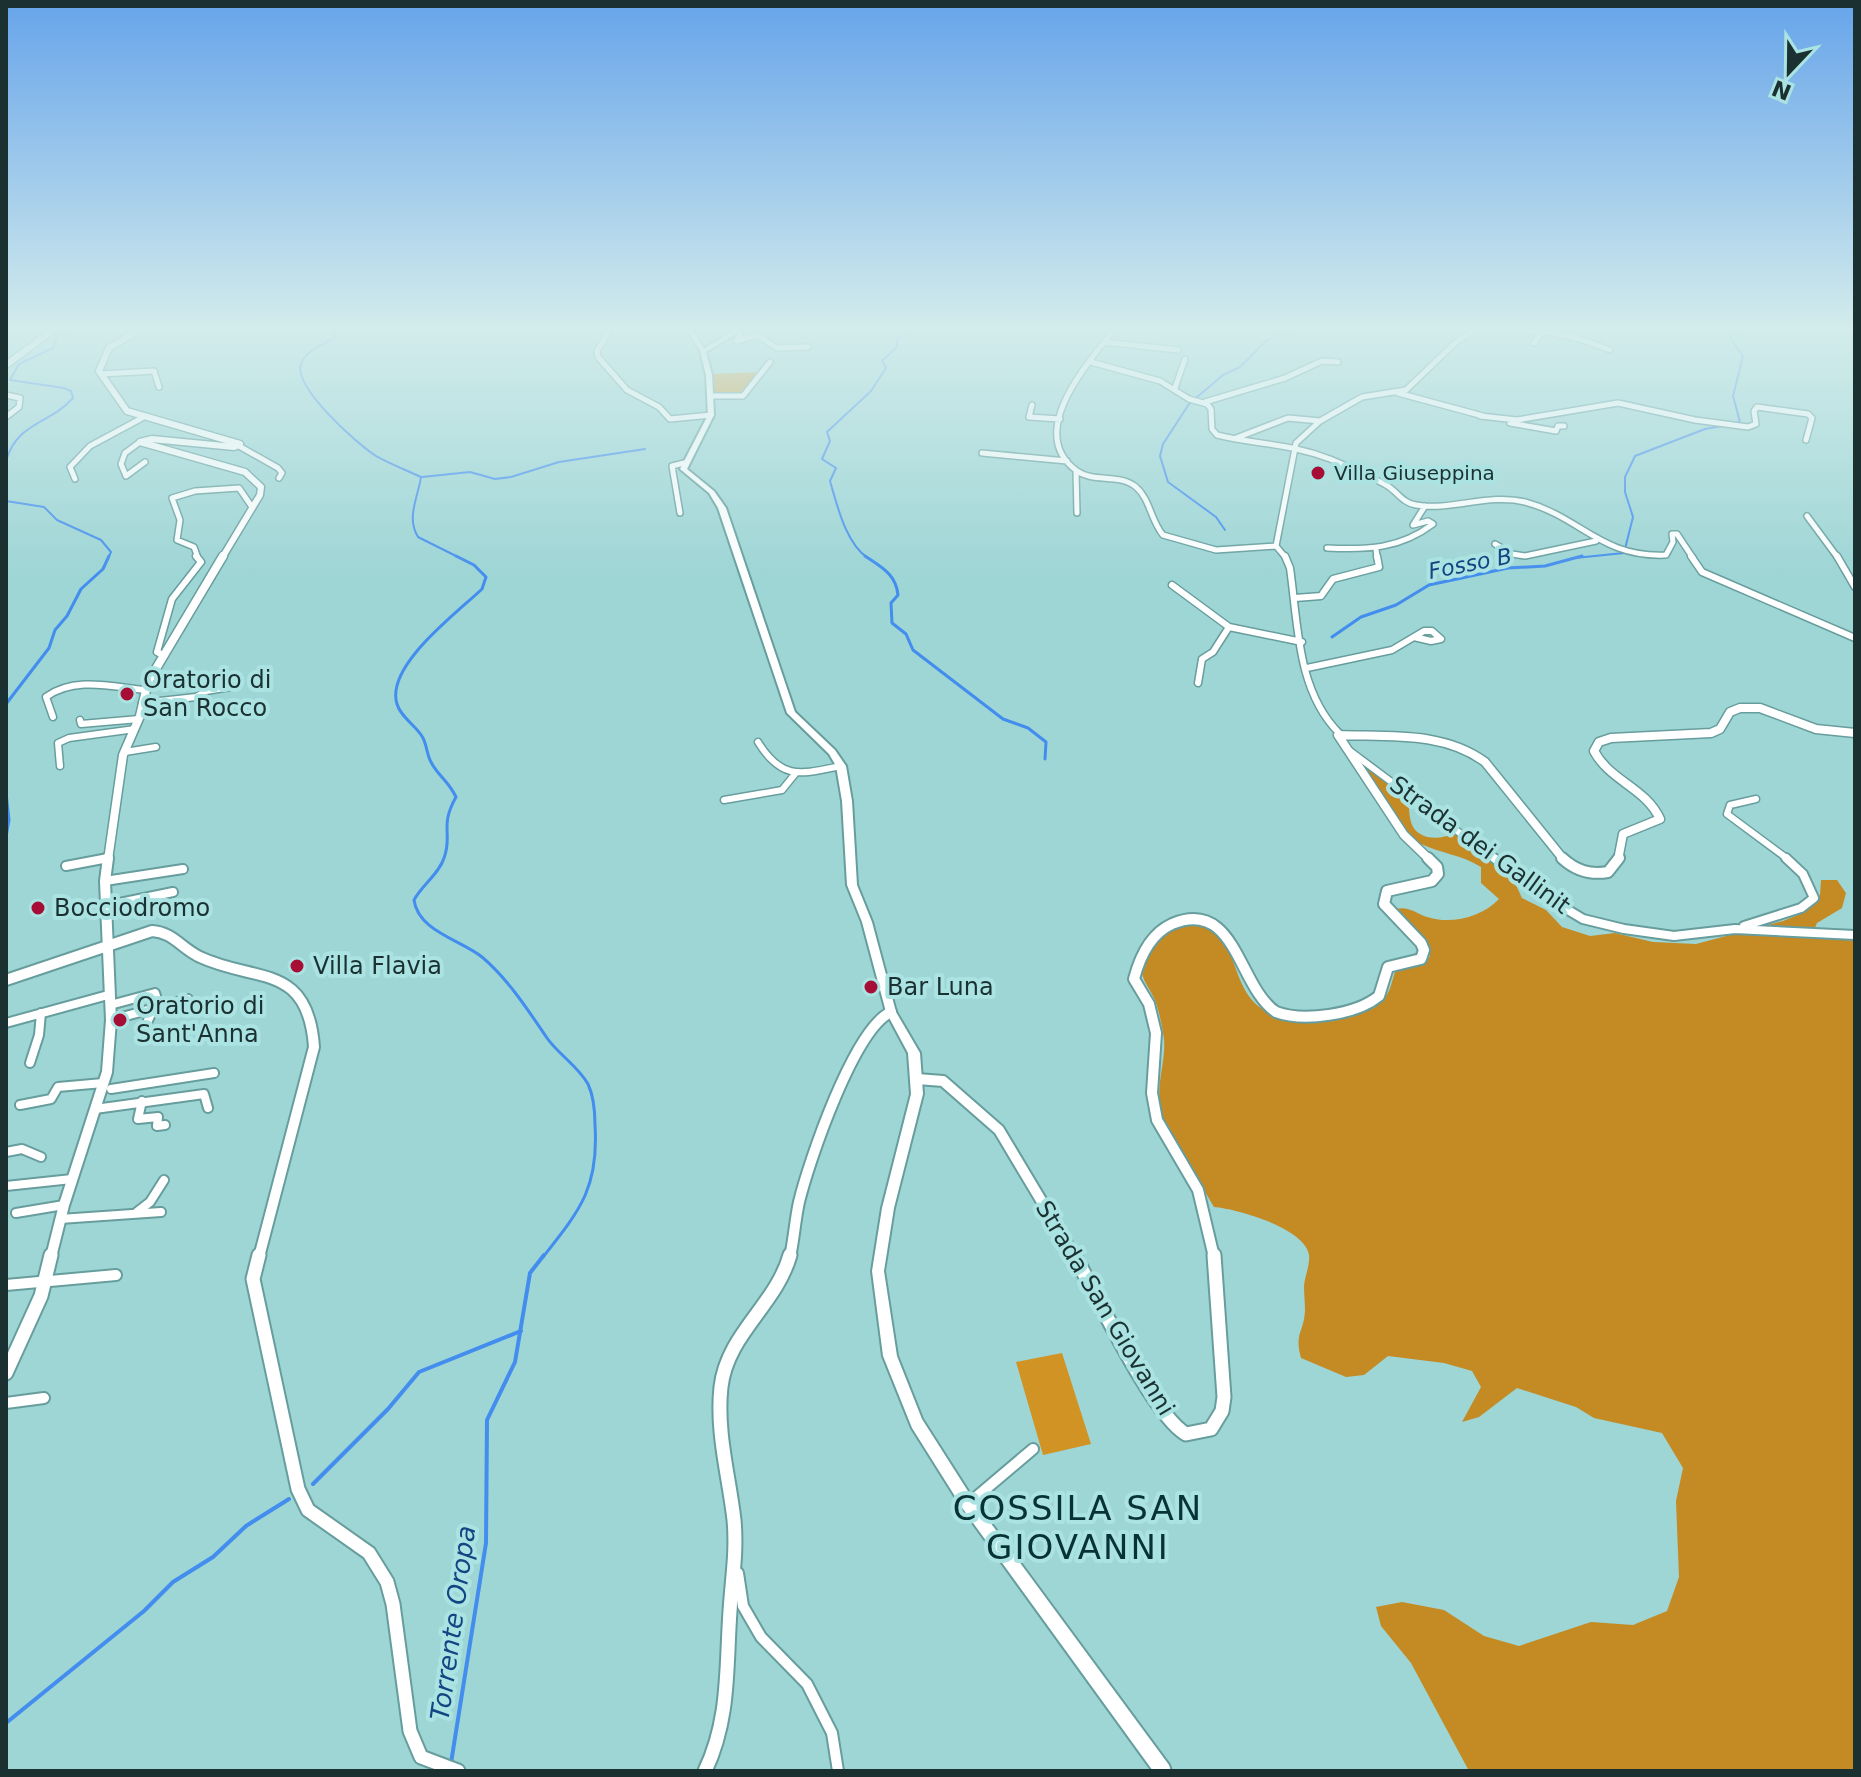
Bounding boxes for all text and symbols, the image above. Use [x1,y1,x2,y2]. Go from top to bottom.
north arrow [1749,32,1829,112]
text: N [1768,75,1795,105]
place label: Villa Giuseppina [1334,461,1495,485]
marker: Villa Giuseppina [1309,464,1327,482]
water label: Fosso B [1426,543,1514,584]
place label: Oratorio di San Rocco [143,666,271,722]
marker: Oratorio di San Rocco [118,685,136,703]
street label: Strada dei Gallinit [1385,770,1575,920]
place label: Bocciodromo [54,894,210,922]
marker: Bocciodromo [29,899,47,917]
place label: Villa Flavia [313,952,442,980]
marker: Villa Flavia [288,957,306,975]
place label: Bar Luna [887,973,994,1001]
marker: Bar Luna [862,978,880,996]
place label: Oratorio di Sant'Anna [136,992,264,1048]
marker: Oratorio di Sant'Anna [111,1011,129,1029]
street label: Strada San Giovanni [1030,1196,1180,1420]
district label: COSSILA SAN GIOVANNI [953,1488,1203,1567]
water label: Torrente Oropa [424,1524,482,1722]

